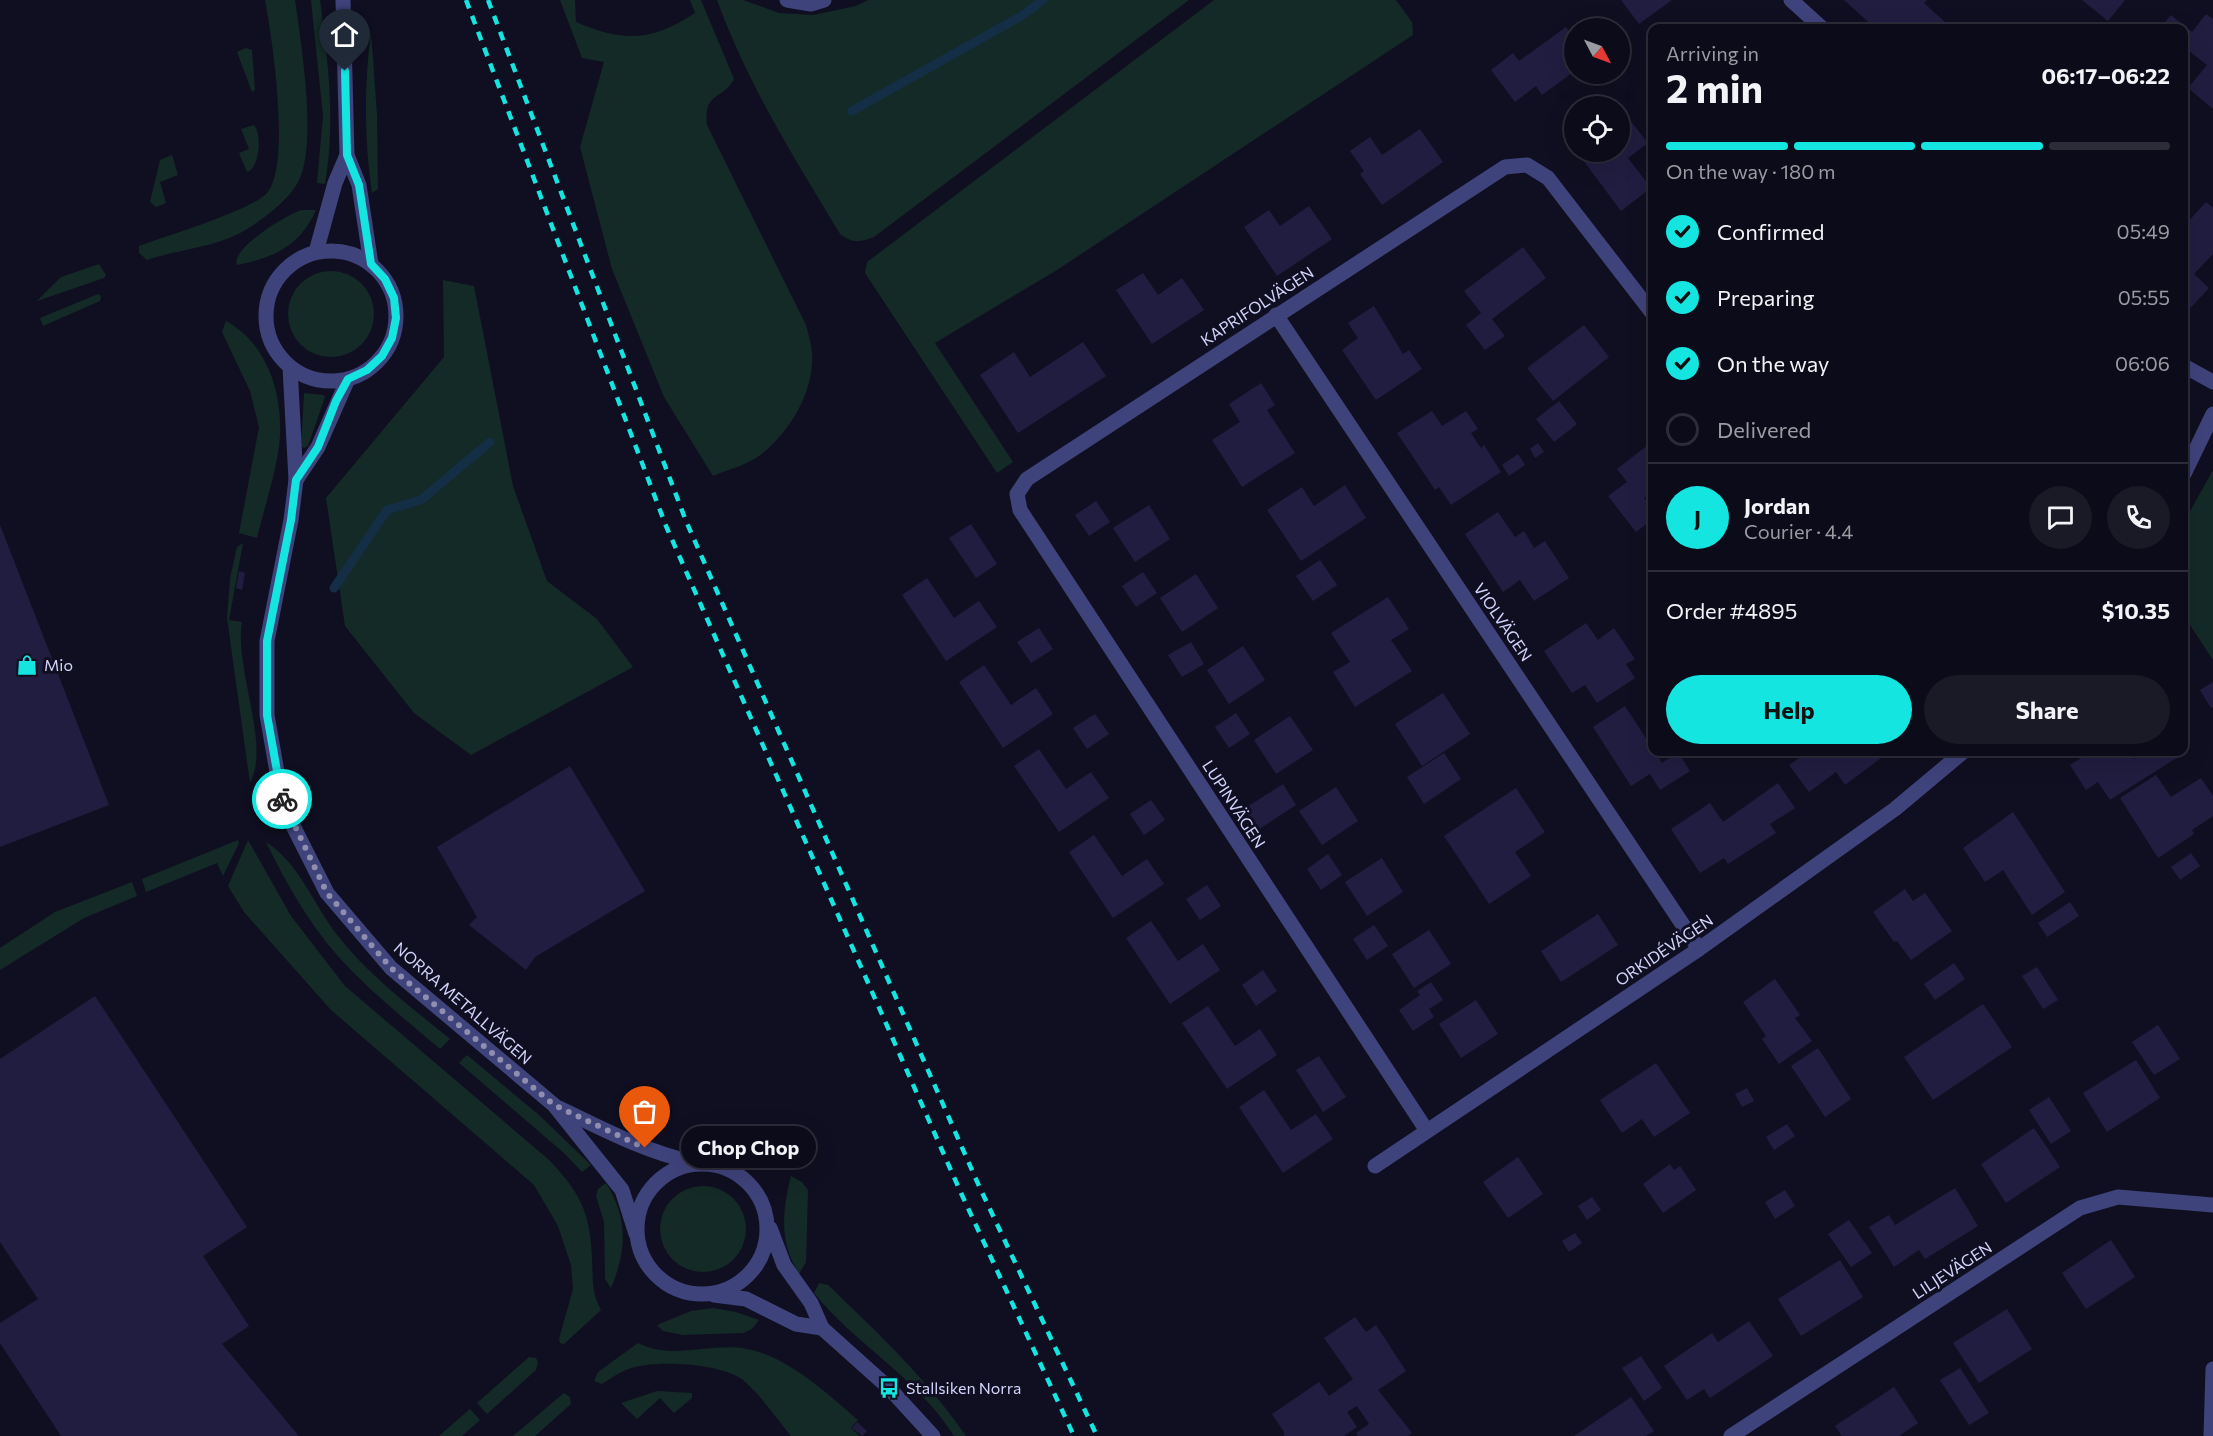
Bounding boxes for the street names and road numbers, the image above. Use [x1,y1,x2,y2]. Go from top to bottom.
street label: KAPRIFOLVÄGEN [1197,262,1317,349]
street label: VIOLVÄGEN [1470,579,1536,664]
street label: LUPINVÄGEN [1199,756,1270,851]
street label: ORKIDÉVÄGEN [1611,910,1716,989]
street label: NORRA METALLVÄGEN [391,938,536,1068]
street label: LILJEVÄGEN [1909,1237,1995,1302]

